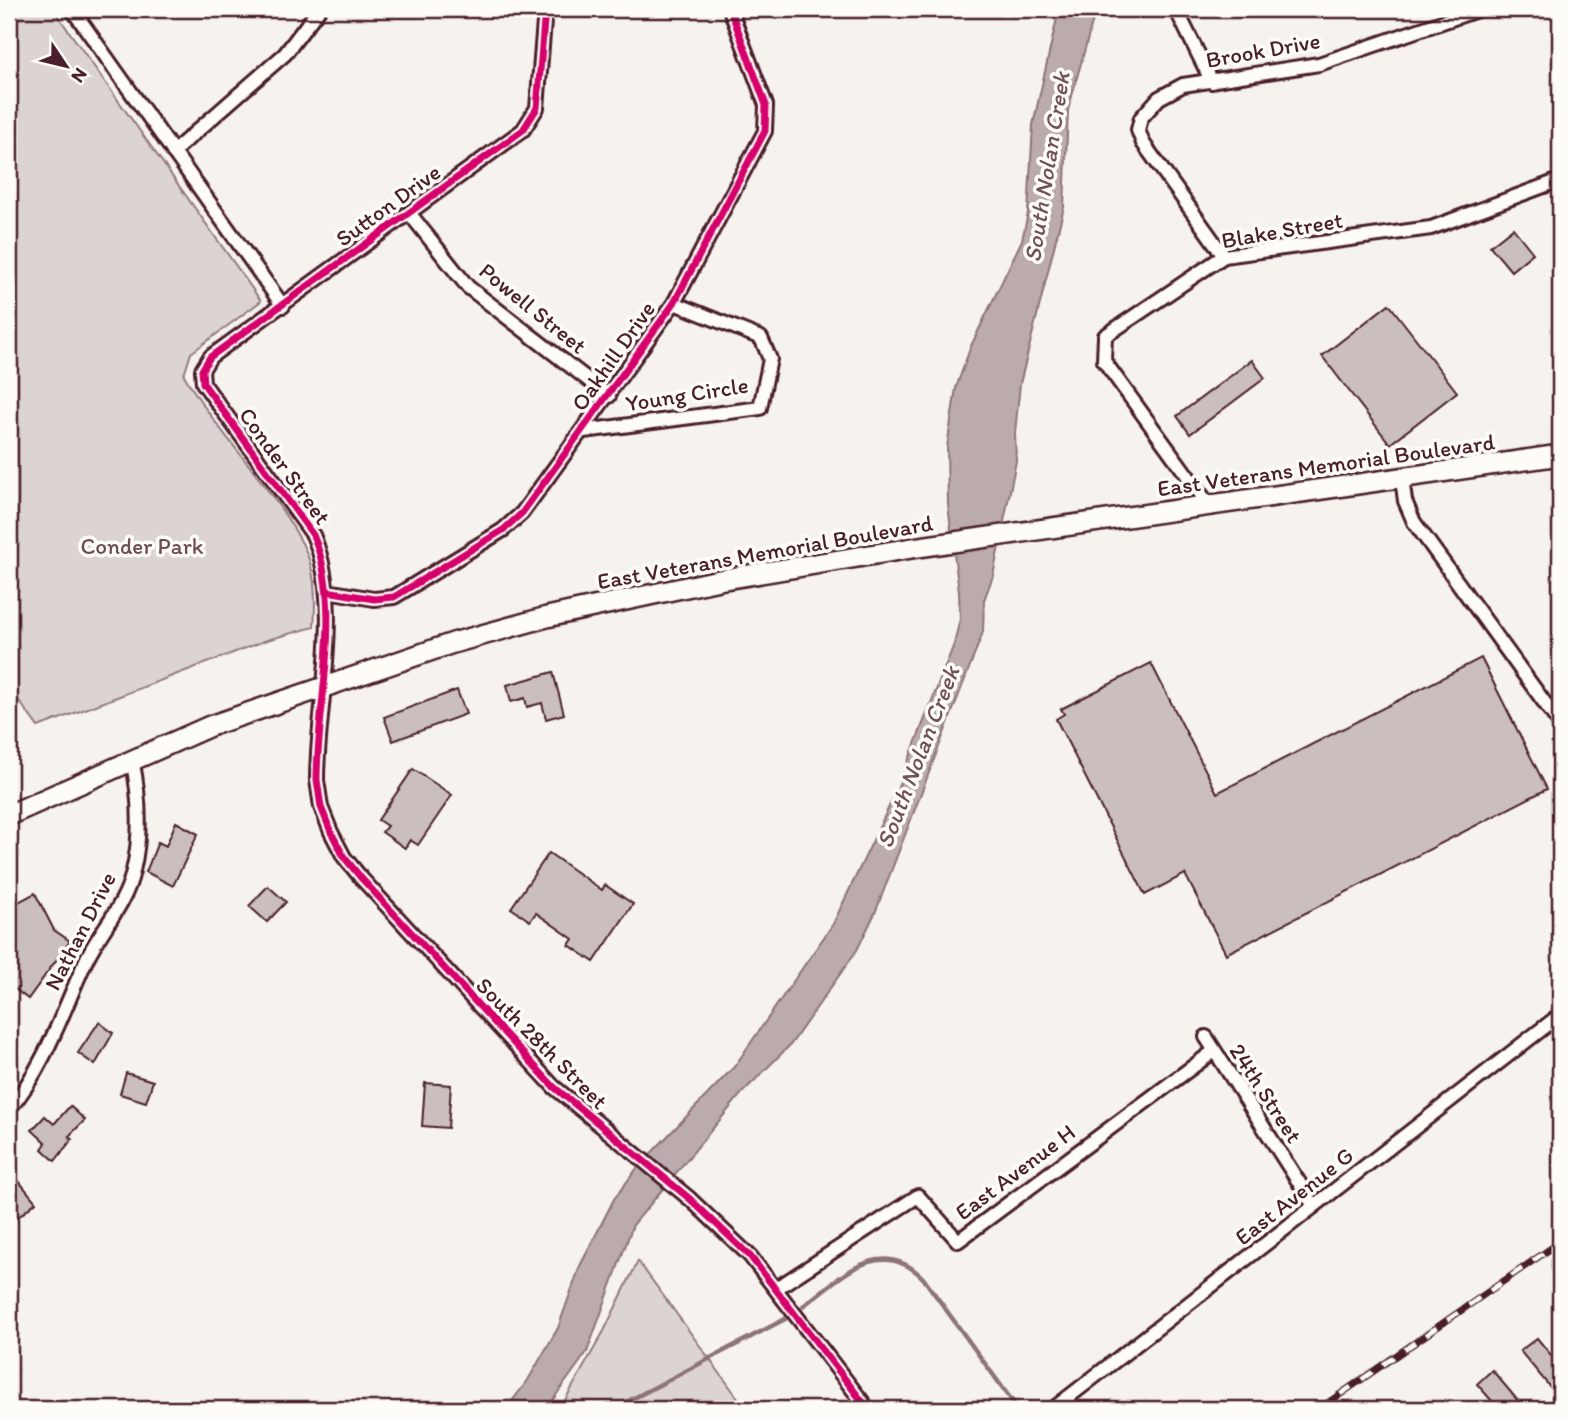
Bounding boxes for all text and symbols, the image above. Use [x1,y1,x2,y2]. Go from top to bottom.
street label: Brook Drive [1204,26,1322,74]
north arrow [32,32,102,102]
text: N [66,64,93,87]
water label: South Nolan Creek [1017,68,1076,264]
street label: Sutton Drive [330,158,446,252]
street label: Blake Street [1219,206,1345,254]
street label: Powell Street [474,256,593,360]
street label: Oakhill Drive [565,296,661,416]
street label: Young Circle [624,370,750,418]
street label: Conder Street [233,402,337,530]
street label: East Veterans Memorial Boulevard [1155,427,1497,503]
street label: East Veterans Memorial Boulevard [595,509,935,595]
park label: Conder Park [80,532,204,560]
water label: South Nolan Creek [870,660,966,852]
street label: Nathan Drive [38,867,122,995]
street label: South 28th Street [470,971,614,1115]
street label: 24th Street [1224,1038,1309,1148]
street label: East Avenue H [950,1118,1080,1226]
street label: East Avenue G [1229,1141,1359,1251]

